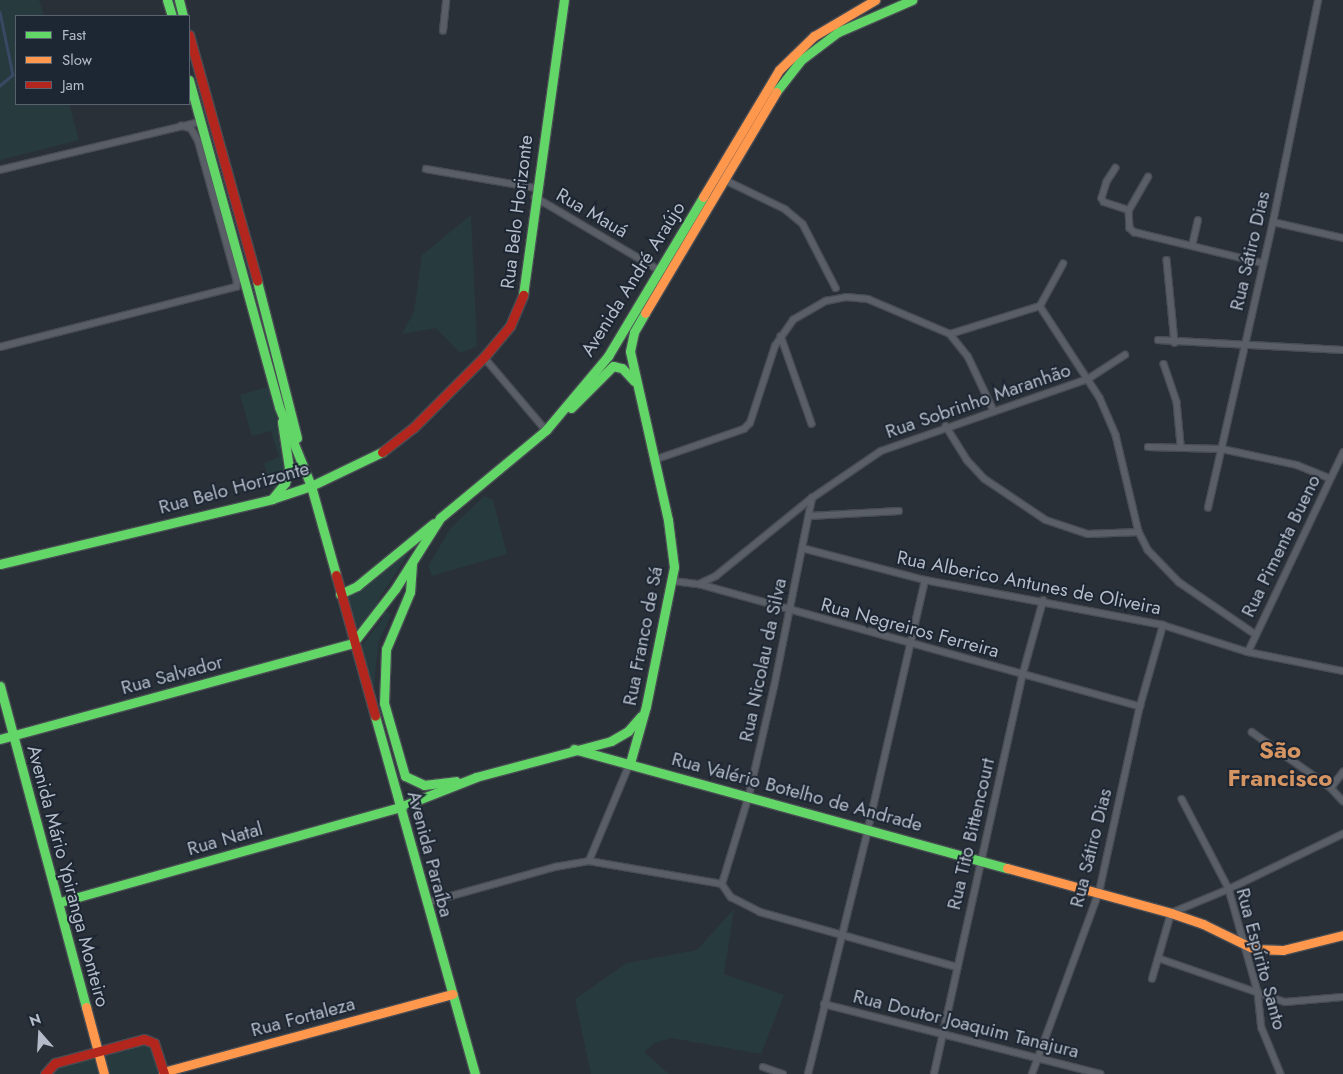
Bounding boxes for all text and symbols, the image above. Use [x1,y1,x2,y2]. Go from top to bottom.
legend [15,15,190,105]
text: Fast [62,24,86,46]
text: Slow [62,49,92,71]
text: Jam [62,74,85,96]
street label: Rua Belo Horizonte [496,134,538,290]
street label: Rua Mauá [552,183,632,243]
street label: Rua Sátiro Dias [1225,189,1275,313]
street label: Avenida André Araújo [576,197,690,361]
street label: Rua Sobrinho Maranhão [882,359,1074,443]
street label: Rua Belo Horizonte [156,457,312,519]
street label: Rua Pimenta Bueno [1237,471,1325,621]
street label: Rua Alberico Antunes de Oliveira [895,546,1163,620]
street label: Rua Franco de Sá [618,564,668,708]
street label: Rua Nicolau da Silva [735,576,791,744]
street label: Rua Negreiros Ferreira [818,593,1002,663]
street label: Rua Salvador [119,650,225,700]
district label: São Francisco [1228,736,1332,792]
street label: Avenida Mário Ypiranga Monteiro [22,743,114,1009]
street label: Rua Valério Botelho de Andrade [669,748,925,836]
street label: Rua Tito Bittencourt [942,756,1000,912]
street label: Rua Sátiro Dias [1065,786,1117,910]
street label: Avenida Paraíba [402,788,458,920]
street label: Rua Natal [185,817,265,861]
street label: Rua Espírito Santo [1231,886,1291,1032]
street label: Rua Doutor Joaquim Tanajura [851,985,1081,1063]
street label: Rua Fortaleza [249,992,357,1042]
north arrow [15,1009,65,1059]
text: N [27,1009,44,1031]

